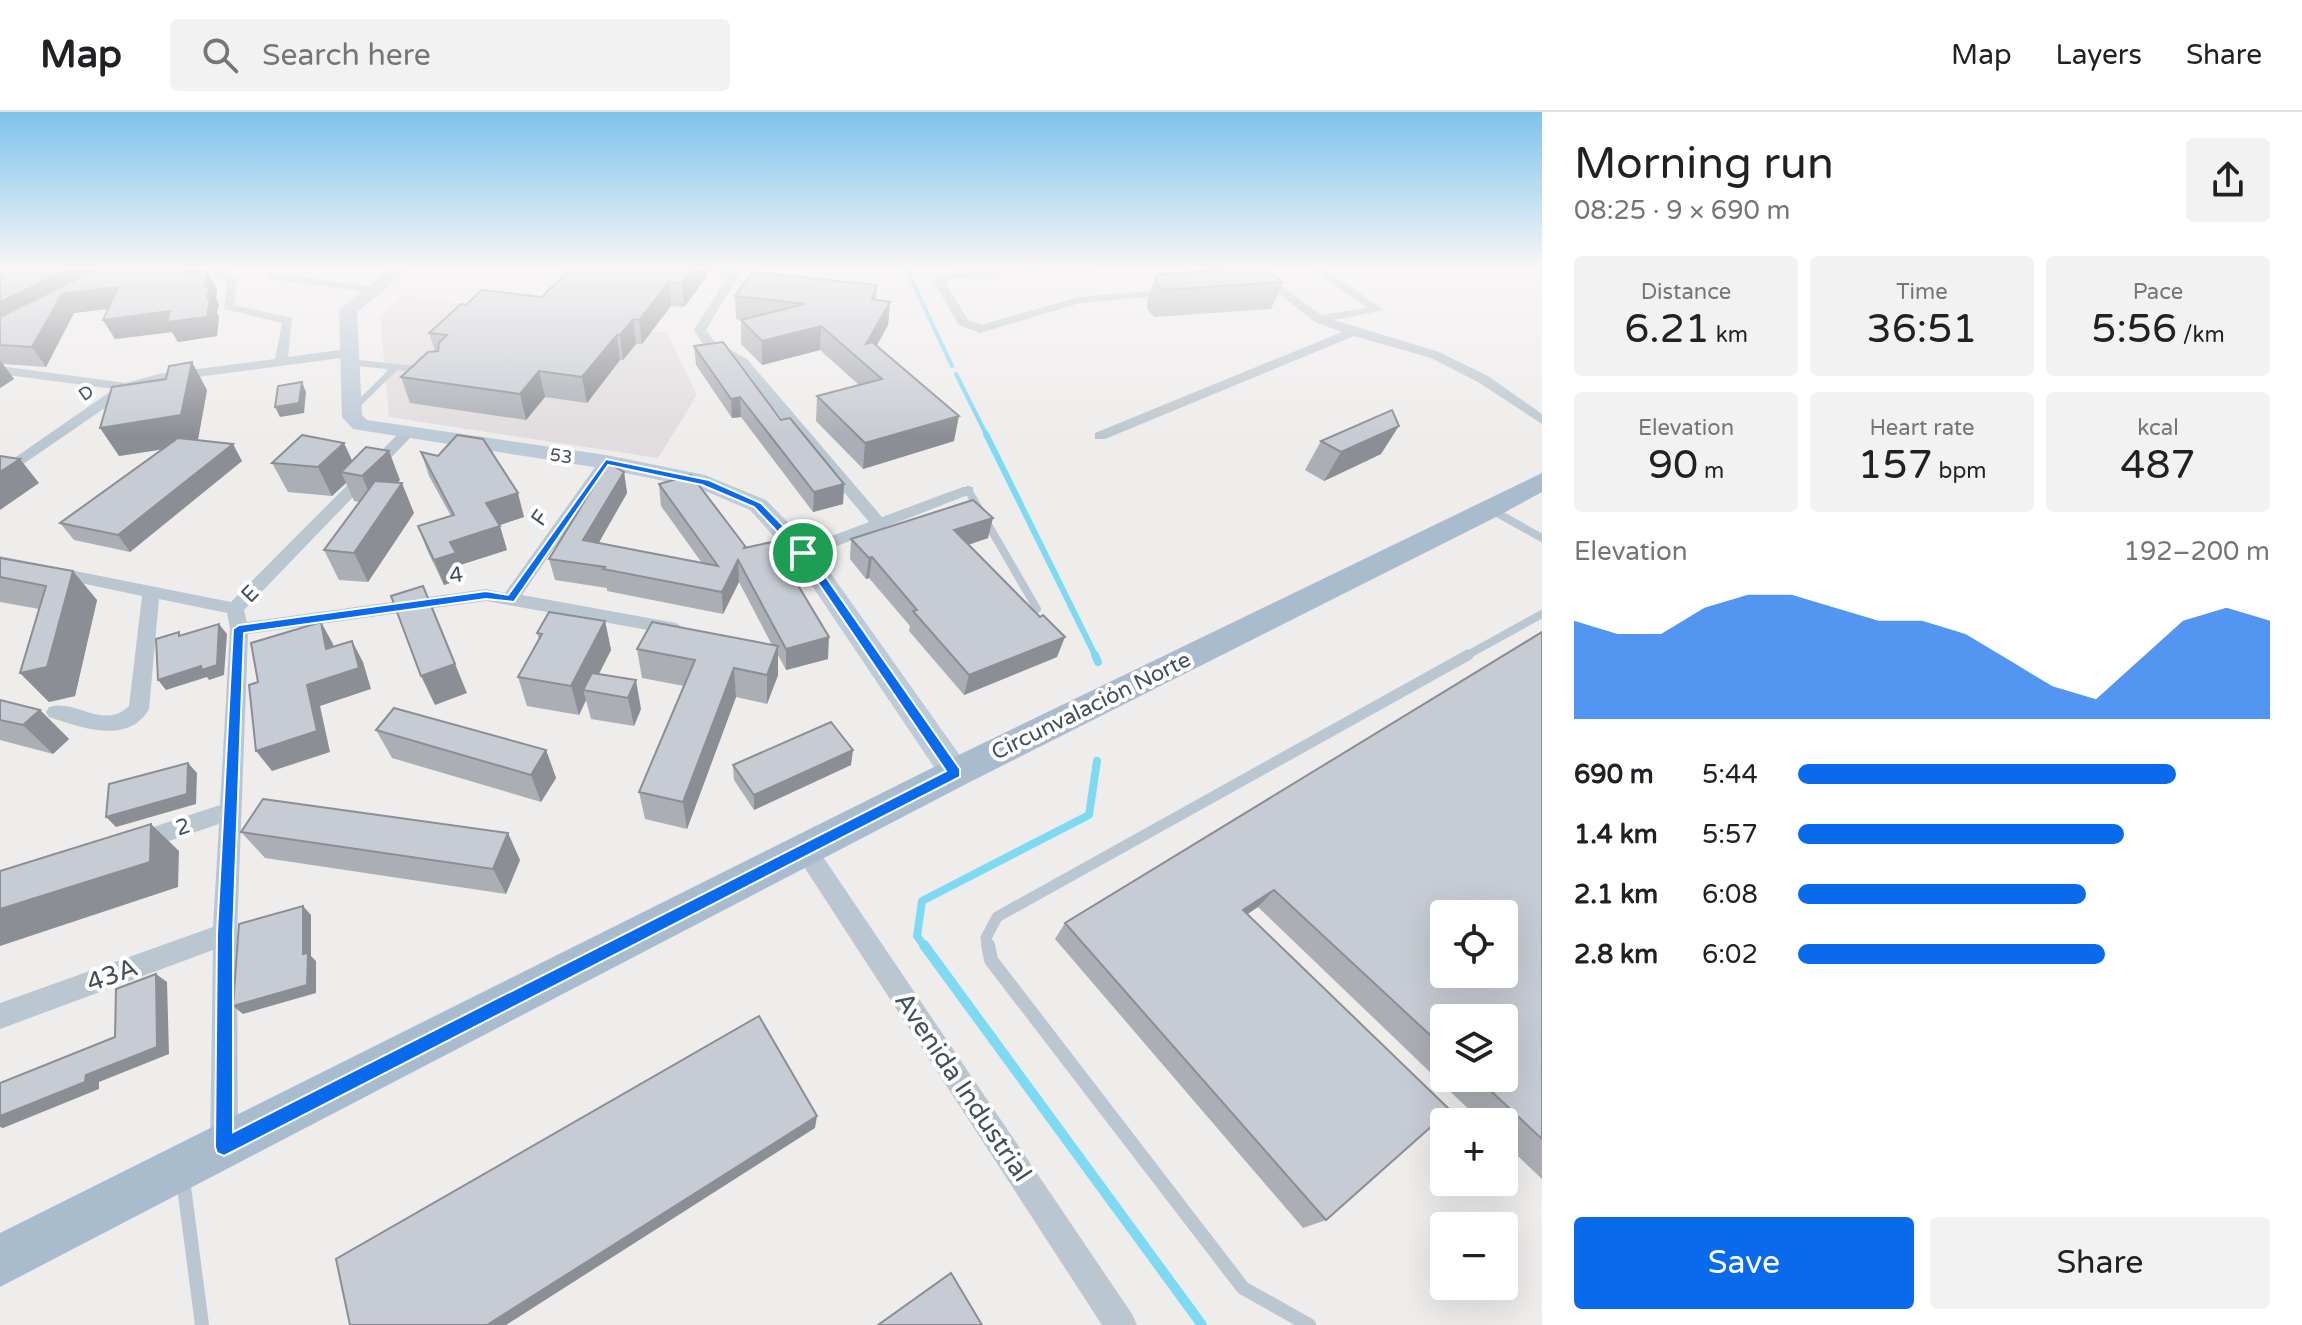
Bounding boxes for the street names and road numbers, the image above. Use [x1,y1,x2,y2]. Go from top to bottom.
street label: D [74,380,98,406]
street label: 53 [548,444,574,468]
street label: F [526,505,554,531]
street label: 4 [447,561,465,589]
street label: E [236,580,264,608]
street label: Circunvalación Norte [987,646,1195,766]
street label: 2 [172,812,194,842]
street label: 43A [82,952,142,998]
street label: Avenida Industrial [888,986,1038,1188]

